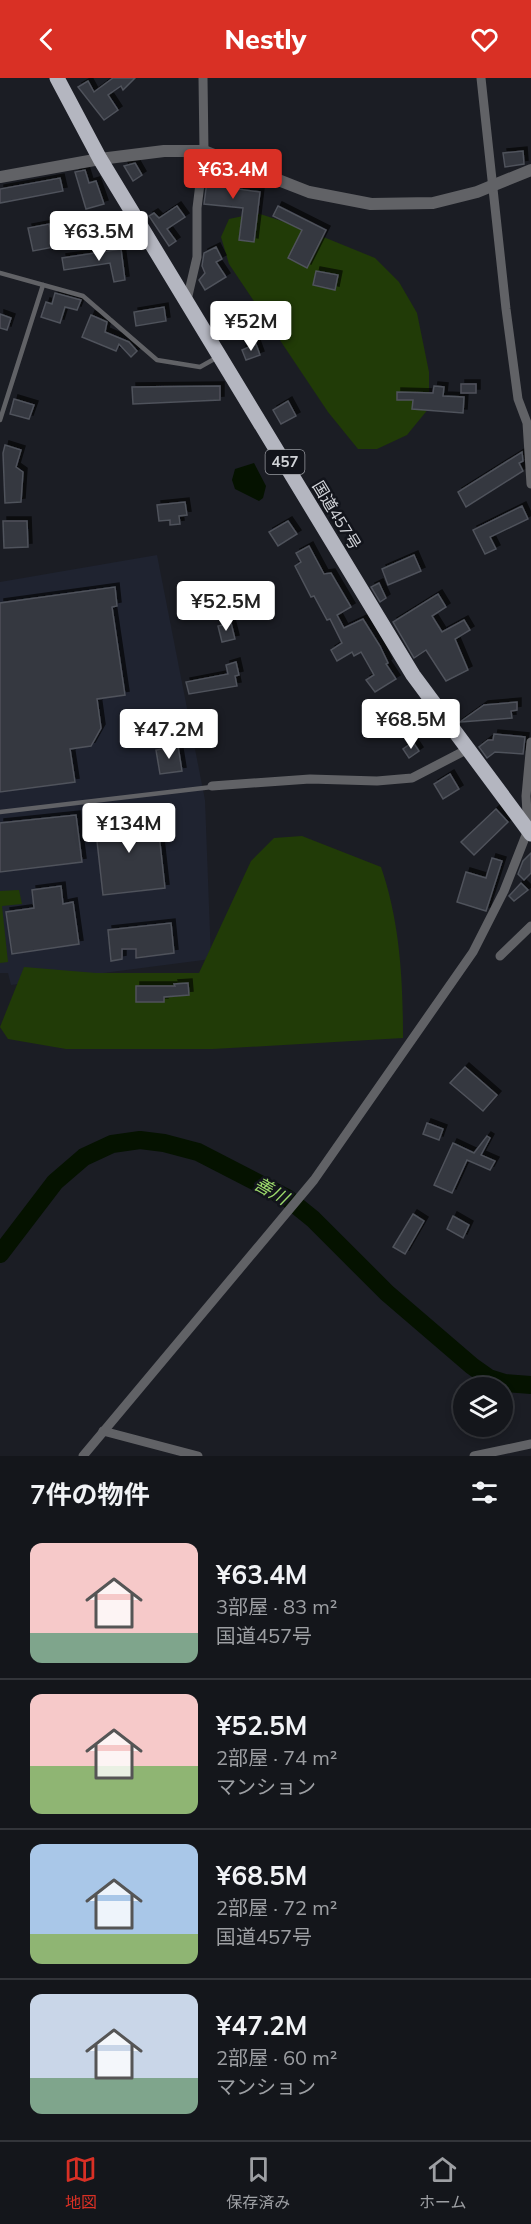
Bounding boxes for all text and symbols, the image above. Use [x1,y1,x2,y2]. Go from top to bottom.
text: Nestly [225,22,306,56]
icon: back [30,23,63,56]
icon: heart [468,23,501,56]
pin: ¥63.4M [184,149,282,200]
text: ¥63.4M [198,156,268,181]
pin: ¥63.5M [50,211,148,262]
text: ¥63.5M [64,218,134,243]
pin: ¥52M [215,301,287,352]
text: ¥52M [224,308,278,333]
road number: 457 [266,450,304,474]
street label: 国道457号 [309,477,365,553]
pin: ¥52.5M [177,581,275,632]
text: ¥52.5M [191,588,261,613]
pin: ¥68.5M [362,699,460,750]
text: ¥68.5M [376,706,446,731]
pin: ¥47.2M [120,709,218,760]
text: ¥47.2M [134,716,204,741]
pin: ¥134M [87,803,171,854]
text: ¥134M [96,810,162,835]
water label: 善川 [250,1172,294,1211]
map controls [453,1377,513,1437]
button: layers [453,1377,513,1437]
icon: filters [468,1476,501,1509]
text: 7件の物件 [30,1478,150,1511]
text: ¥63.4M [216,1558,307,1591]
icon: home [78,1567,150,1639]
text: 3部屋 · 83 m² [216,1594,337,1619]
text: 国道457号 [216,1623,312,1648]
text: ¥52.5M [216,1709,307,1742]
icon: home [78,1718,150,1790]
text: 2部屋 · 74 m² [216,1745,337,1770]
text: マンション [216,1774,316,1799]
text: ¥68.5M [216,1859,307,1892]
icon: home [78,1868,150,1940]
text: 2部屋 · 72 m² [216,1895,337,1920]
text: 国道457号 [216,1924,312,1949]
text: ¥47.2M [216,2009,307,2042]
icon: home [78,2018,150,2090]
text: 2部屋 · 60 m² [216,2045,337,2070]
text: マンション [216,2074,316,2099]
tab: 地図 [64,2153,97,2213]
tab: 保存済み [226,2153,290,2213]
tab: ホーム [419,2153,467,2213]

